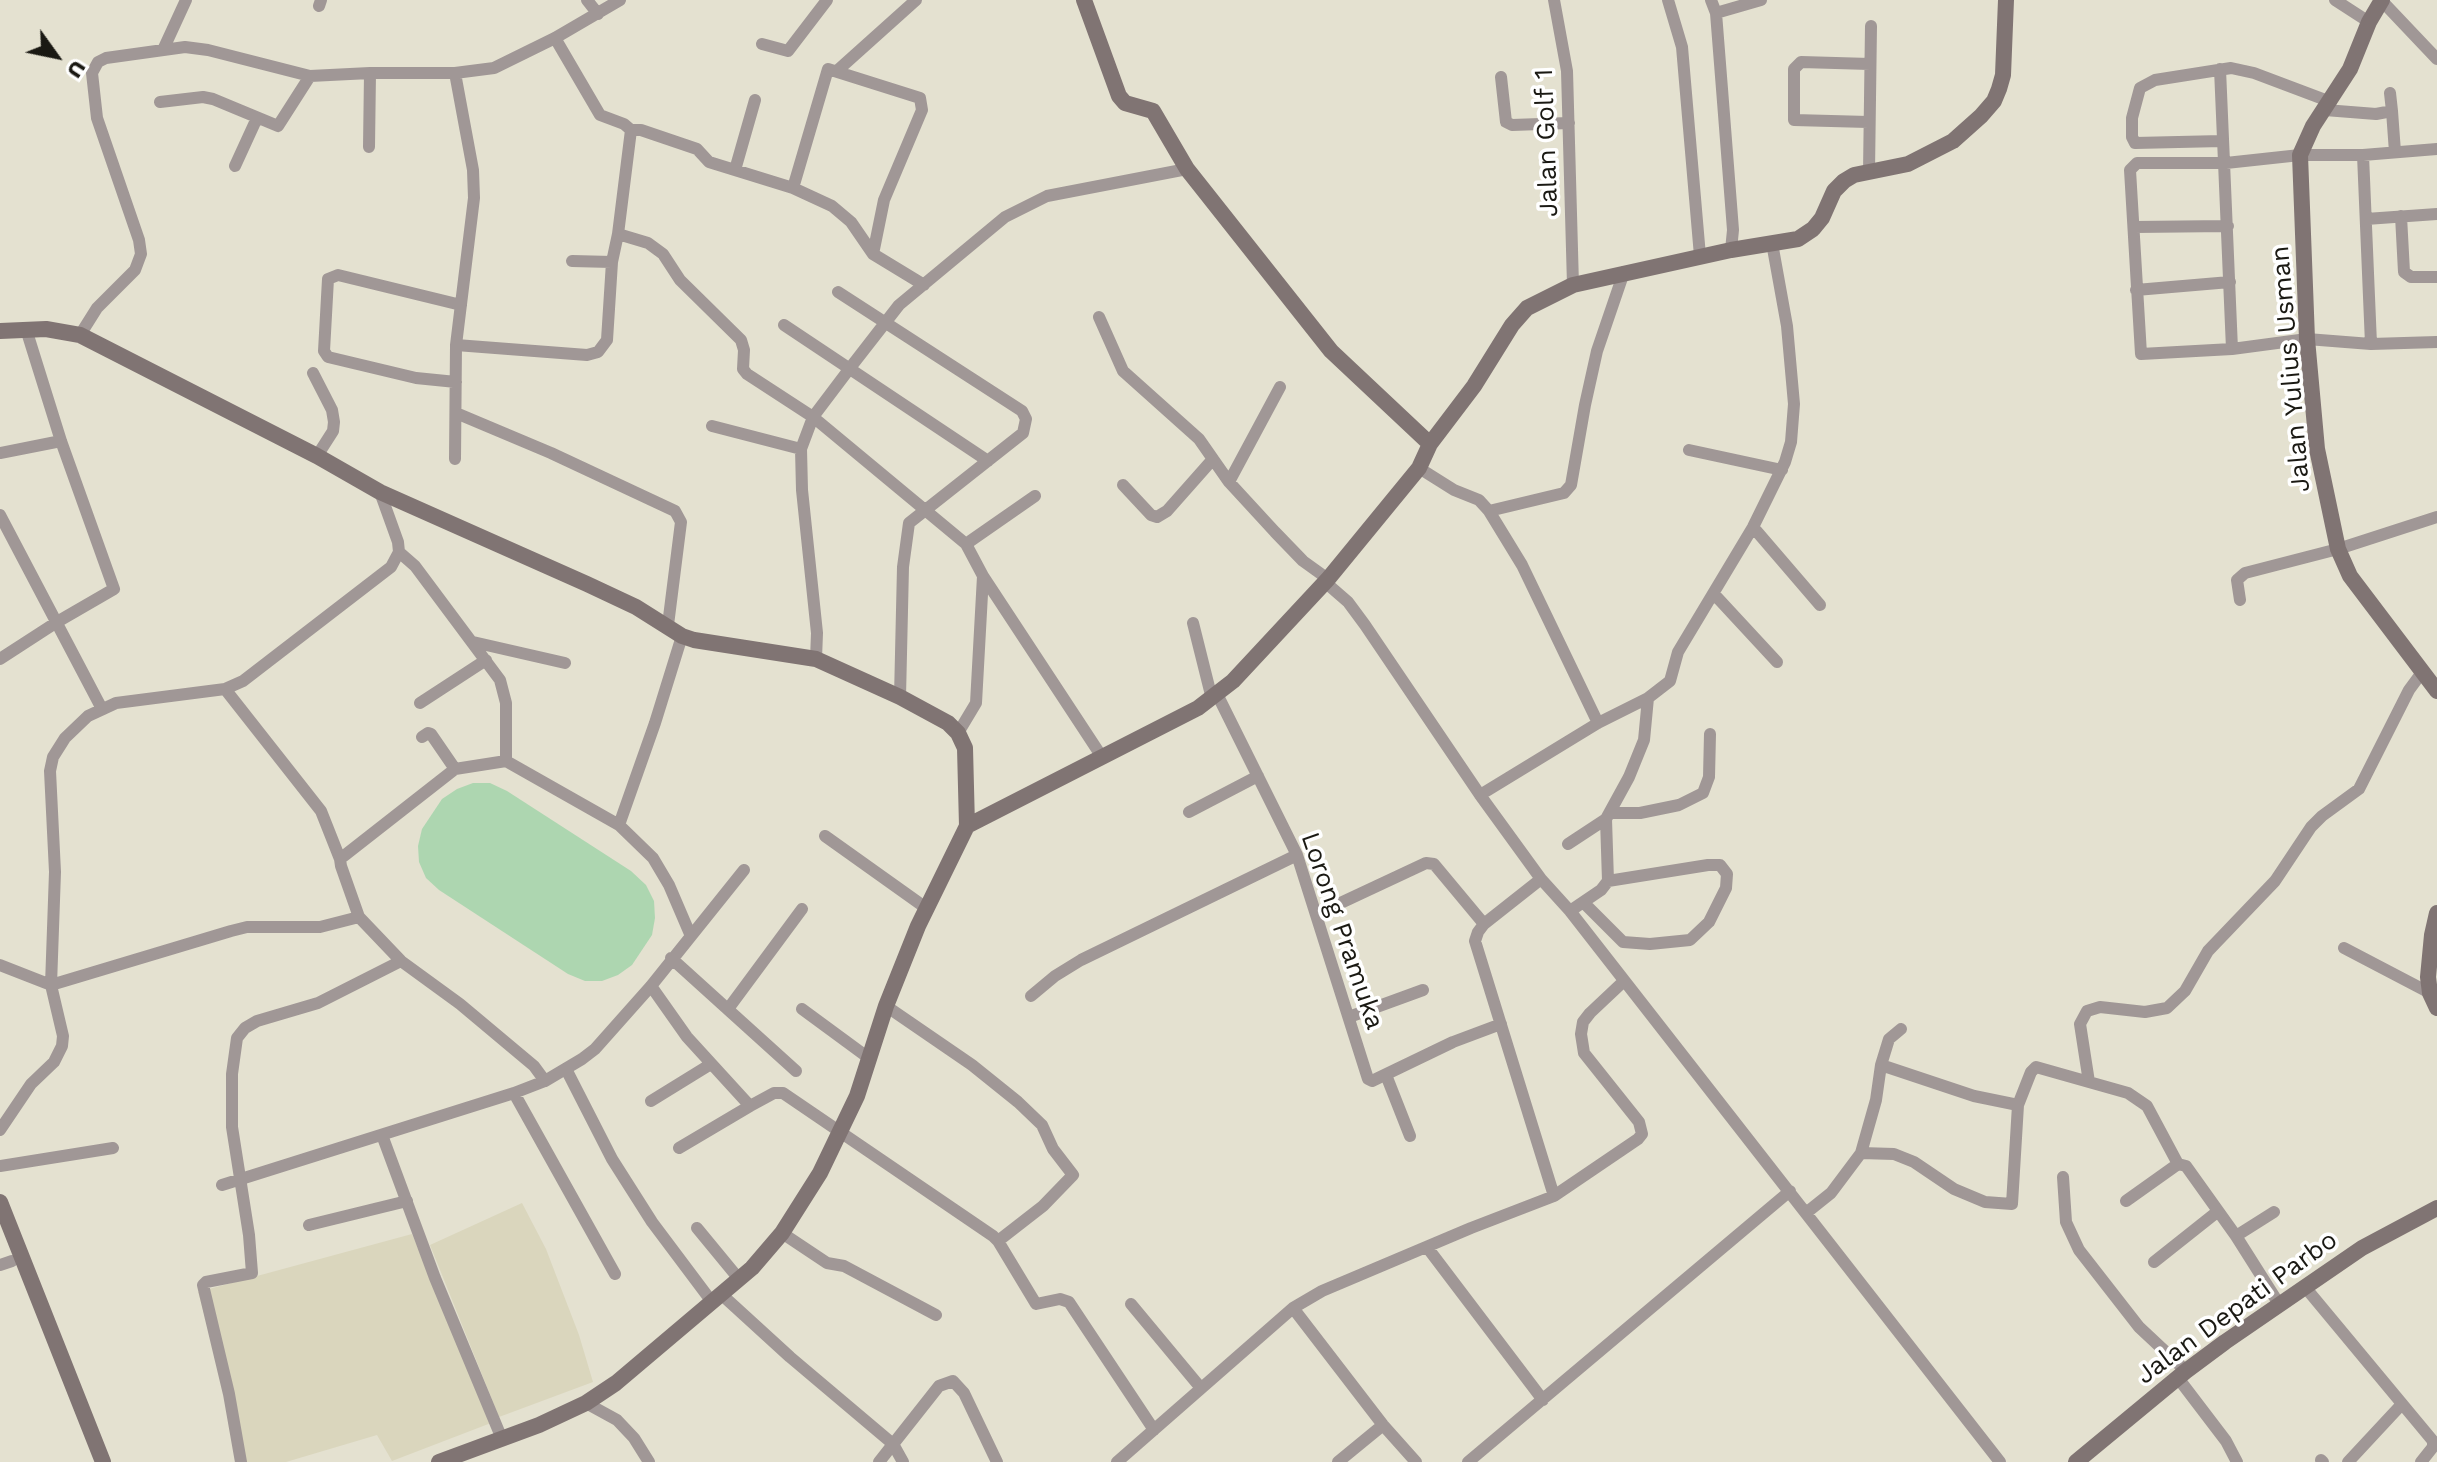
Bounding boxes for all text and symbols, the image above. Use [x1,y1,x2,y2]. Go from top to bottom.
north arrow [16,16,96,96]
text: U [62,56,91,83]
street label: Jalan Golf 1 [1529,68,1565,218]
street label: Jalan Yulius Usman [2265,245,2317,493]
street label: Lorong Pramuka [1294,828,1390,1034]
street label: Jalan Depati Parbo [2131,1225,2343,1391]

